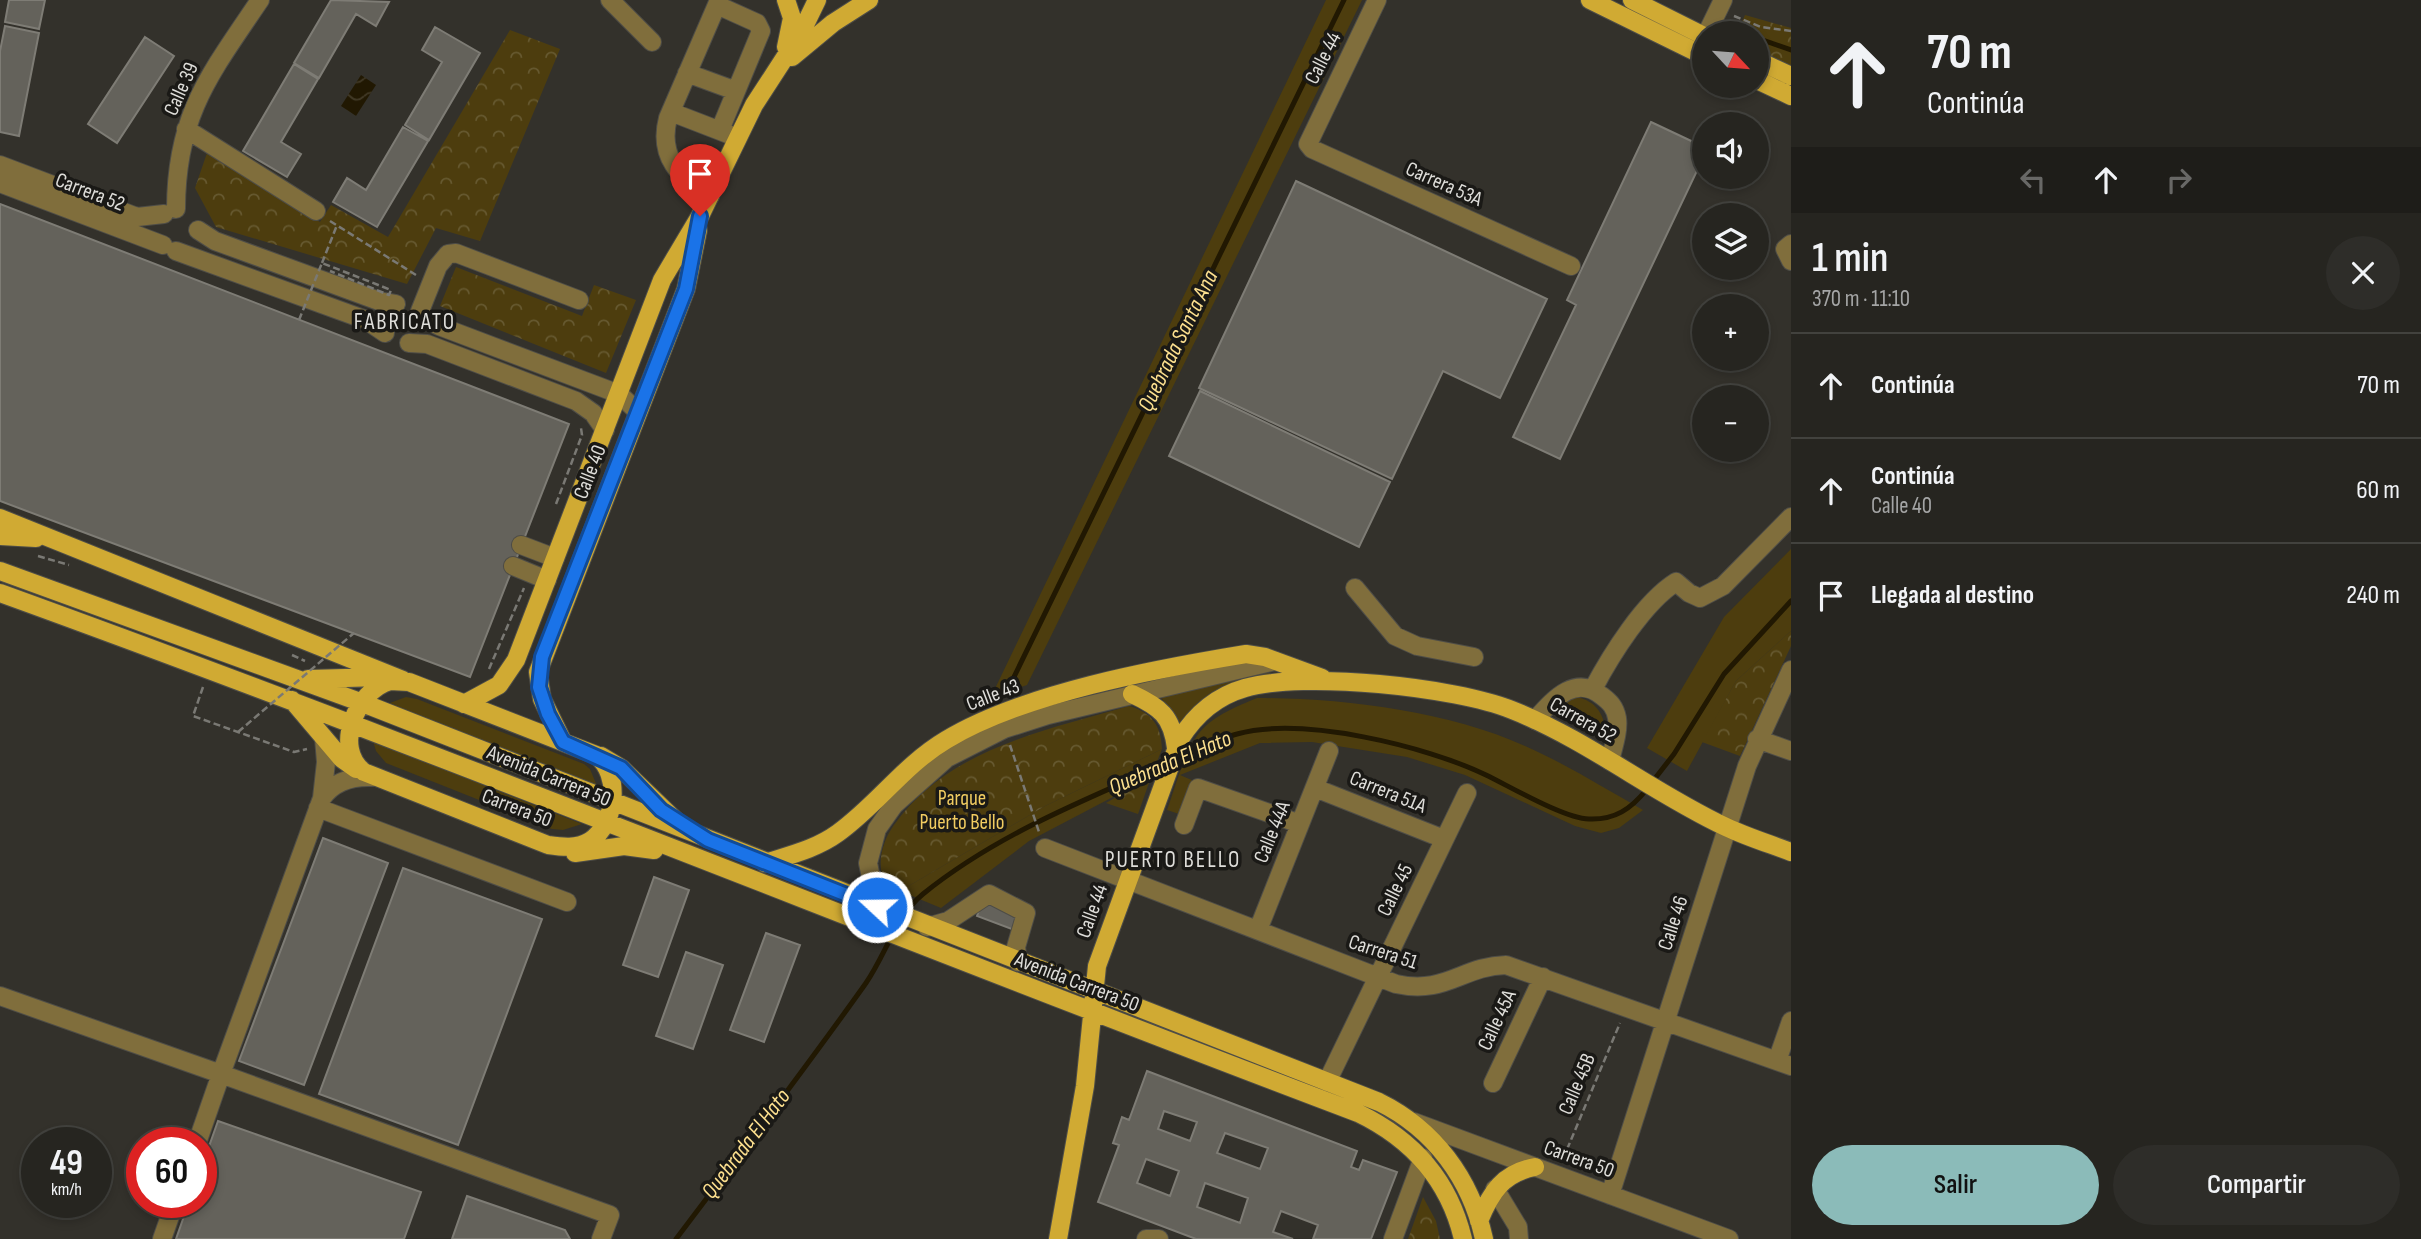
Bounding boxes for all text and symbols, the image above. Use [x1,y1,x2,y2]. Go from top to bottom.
north arrow [1692,21,1769,98]
map controls [1692,21,1769,462]
text: 70 m [1927,24,2012,83]
street label: Calle 44 [1299,28,1347,88]
icon: ahead [1812,28,1903,119]
street label: Calle 39 [158,59,204,119]
text: Continúa [1927,84,2025,123]
button: sound [1692,112,1769,189]
pin [670,144,730,216]
icon: arrive [681,155,719,193]
street label: Carrera 53A [1402,156,1487,212]
icon: left [2014,161,2052,199]
icon: ahead [2087,161,2125,199]
icon: right [2160,161,2198,199]
street label: Carrera 52 [52,167,128,217]
button: layers [1692,203,1769,280]
text: 1 min [1812,233,1888,284]
button: close [2326,236,2400,310]
water label: Quebrada Santa Ana [1132,265,1225,416]
text: 370 m · 11:10 [1812,285,1910,313]
button: + [1692,294,1769,371]
district label: FABRICATO [354,308,456,336]
icon: ahead [1812,367,1850,405]
text: Continúa [1871,370,1955,401]
text: 70 m [2357,370,2400,401]
button: − [1692,385,1769,462]
street label: Calle 40 [568,442,612,502]
text: Continúa [1871,461,1955,492]
icon: ahead [1812,472,1850,510]
text: 60 m [2356,475,2400,506]
text: Calle 40 [1871,492,1932,520]
icon: arrive [1812,577,1850,615]
text: Llegada al destino [1871,580,2034,611]
text: 240 m [2346,580,2400,611]
street label: Calle 43 [963,673,1023,717]
street label: Carrera 52 [1545,692,1621,748]
water label: Quebrada El Hato [1104,724,1236,801]
street label: Avenida Carrera 50 [483,740,615,812]
street label: Carrera 51A [1346,765,1431,819]
street label: Carrera 50 [478,783,556,833]
park label: Parque Puerto Bello [920,786,1004,835]
street label: Calle 44A [1248,797,1296,866]
district label: PUERTO BELLO [1105,846,1241,874]
street label: Calle 45 [1372,860,1418,920]
position arrow [840,870,914,944]
street label: Calle 44 [1071,881,1113,941]
street label: Calle 46 [1653,893,1693,953]
street label: Carrera 51 [1345,929,1421,975]
street label: Avenida Carrera 50 [1010,946,1143,1017]
street label: Calle 45A [1472,985,1522,1054]
street label: Calle 45B [1553,1050,1601,1118]
water label: Quebrada El Hato [696,1083,797,1205]
speed limit sign: 60 [126,1127,217,1218]
street label: Carrera 50 [1540,1135,1618,1183]
text: 49 [50,1142,83,1185]
button: Salir [1812,1145,2099,1225]
button: Compartir [2113,1145,2400,1225]
text: km/h [51,1179,82,1200]

